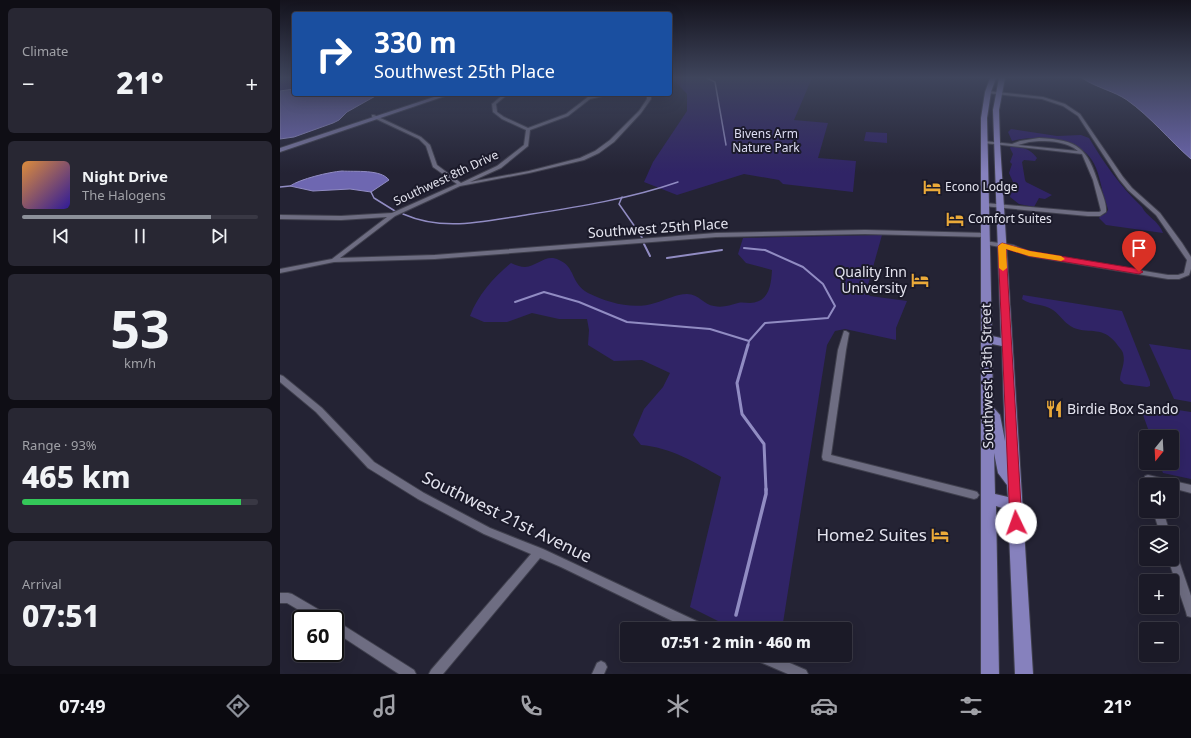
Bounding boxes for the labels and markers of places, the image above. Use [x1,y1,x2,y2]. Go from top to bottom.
hotel icon: Econo Lodge [922,177,942,197]
place label: Econo Lodge [945,178,1018,195]
hotel icon: Comfort Suites [945,209,965,229]
place label: Comfort Suites [968,210,1052,227]
pin [1122,231,1156,272]
place label: Quality Inn University [834,262,908,297]
hotel icon: Quality Inn University [910,270,930,290]
restaurant icon: Birdie Box Sando [1044,399,1064,419]
place label: Birdie Box Sando [1067,399,1179,418]
place label: Home2 Suites [816,523,927,546]
hotel icon: Home2 Suites [930,525,950,545]

